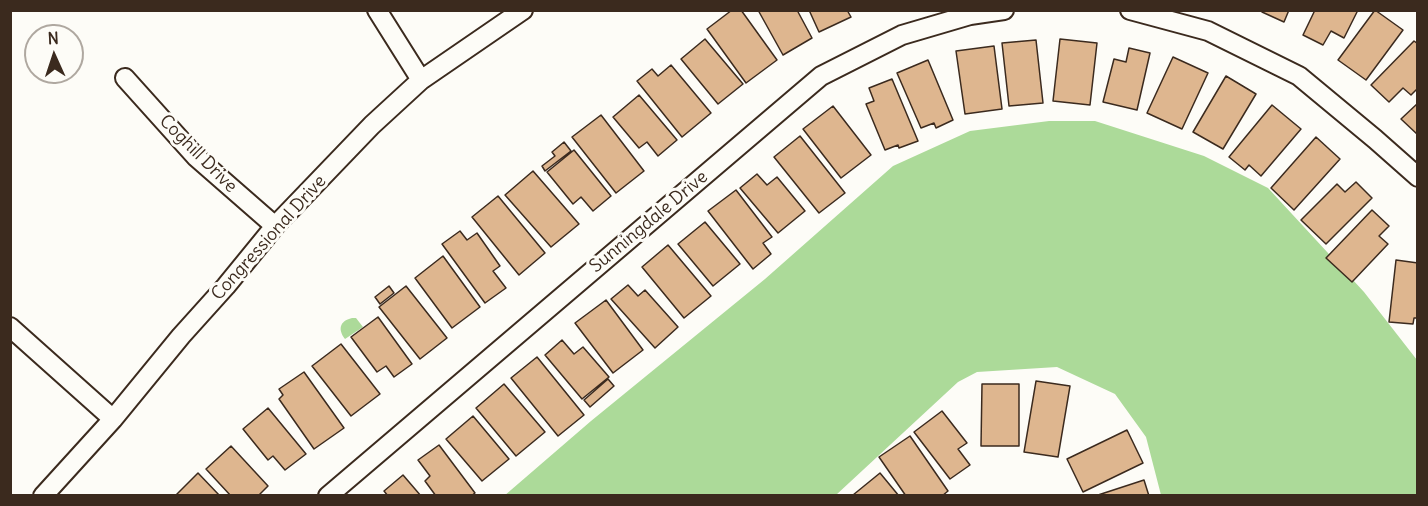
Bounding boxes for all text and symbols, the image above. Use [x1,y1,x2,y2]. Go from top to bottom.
north arrow [24,24,84,84]
text: N [47,28,59,48]
street label: Coghill Drive [155,111,241,197]
street label: Sunningdale Drive [586,166,712,278]
street label: Congressional Drive [207,171,331,305]

